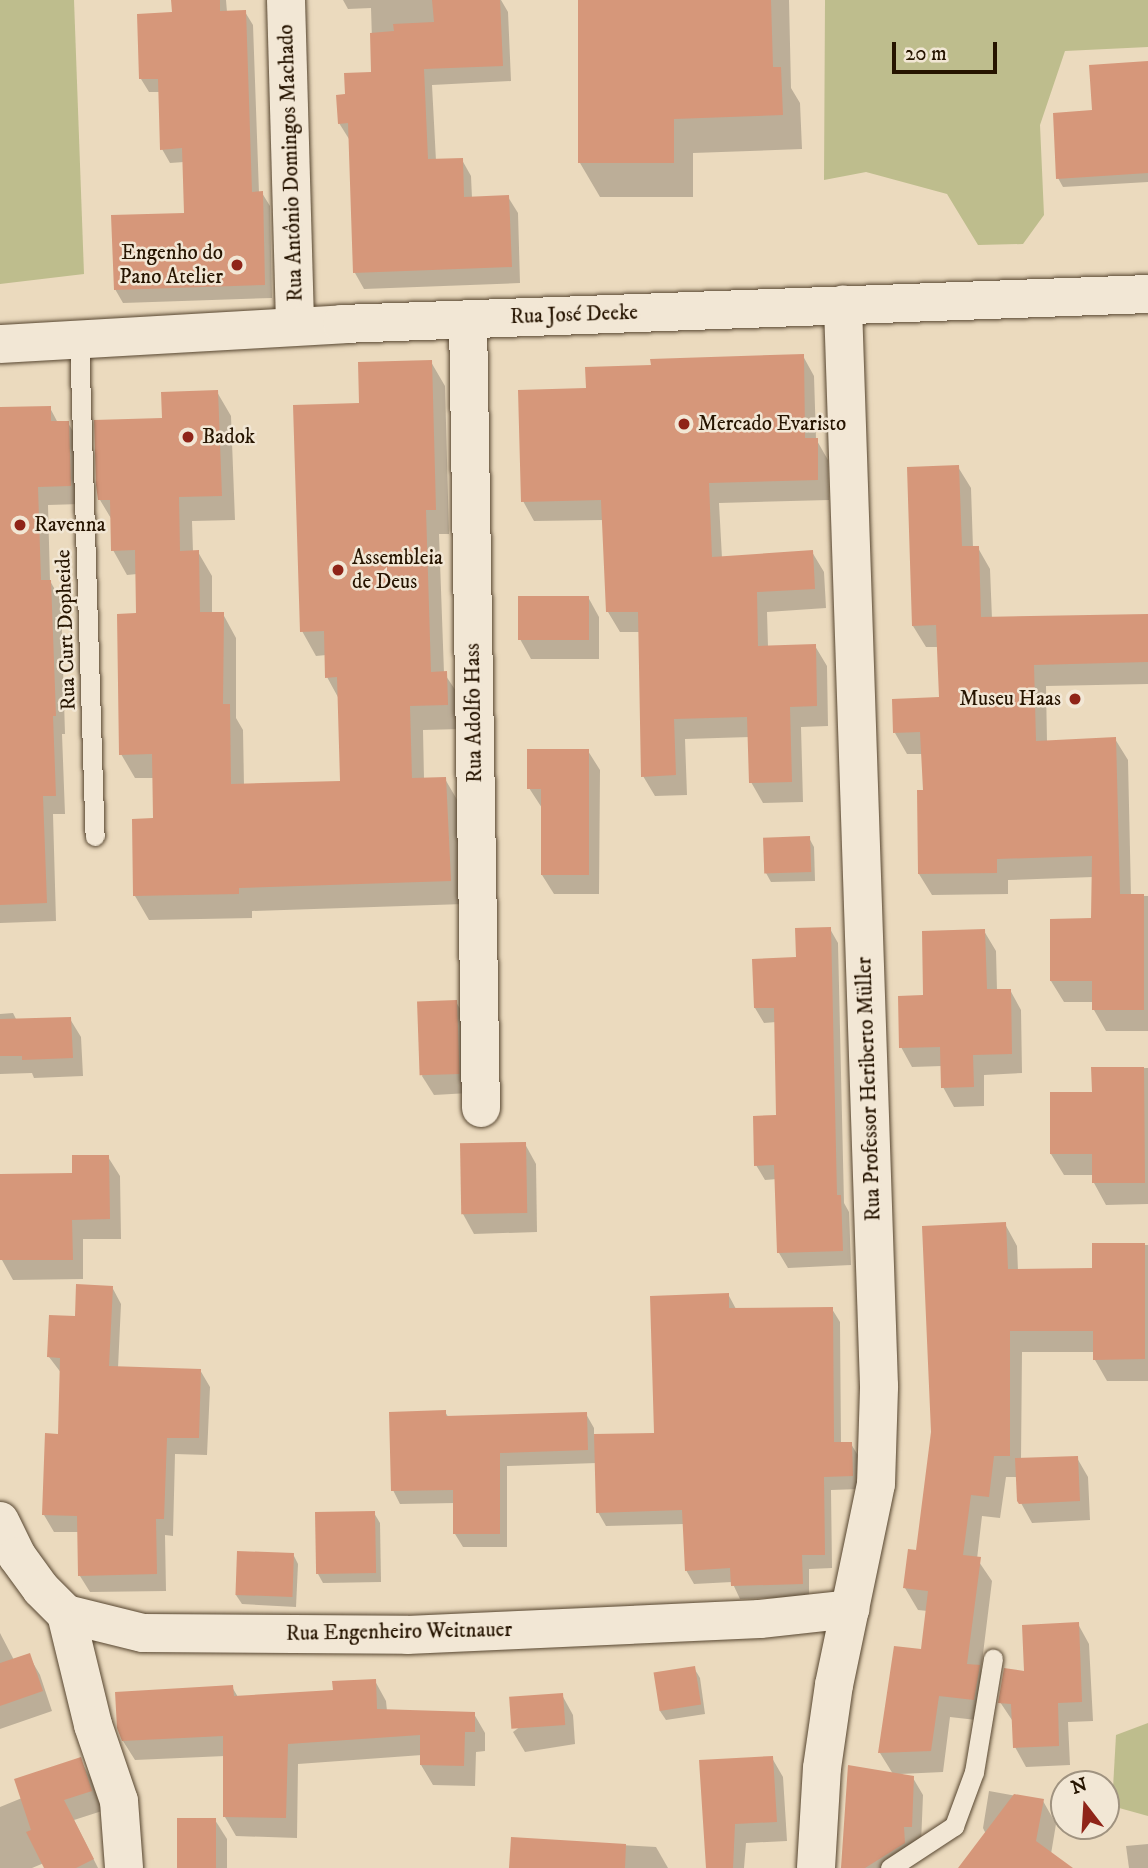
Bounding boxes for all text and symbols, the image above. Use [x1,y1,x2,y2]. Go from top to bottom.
street label: Rua Antônio Domingos Machado [274,24,308,302]
scale bar [896,28,1001,72]
text: 20 m [905,41,947,67]
place label: Engenho do Pano Atelier [119,240,223,290]
marker: Engenho do Pano Atelier [229,257,245,273]
street label: Rua José Deeke [510,300,638,330]
place label: Mercado Evaristo [698,411,846,437]
marker: Mercado Evaristo [676,416,692,432]
place label: Badok [202,424,255,450]
marker: Badok [180,429,196,445]
place label: Ravenna [34,512,106,538]
marker: Ravenna [12,517,28,533]
place label: Assembleia de Deus [352,545,443,595]
street label: Rua Curt Dopheide [51,549,81,711]
marker: Assembleia de Deus [330,562,346,578]
street label: Rua Adolfo Hass [460,643,488,783]
place label: Museu Haas [959,686,1061,712]
marker: Museu Haas [1067,691,1083,707]
street label: Rua Professor Heriberto Müller [852,956,886,1222]
street label: Rua Engenheiro Weitnauer [286,1617,512,1647]
north arrow [1050,1770,1120,1840]
text: N [1068,1773,1090,1800]

